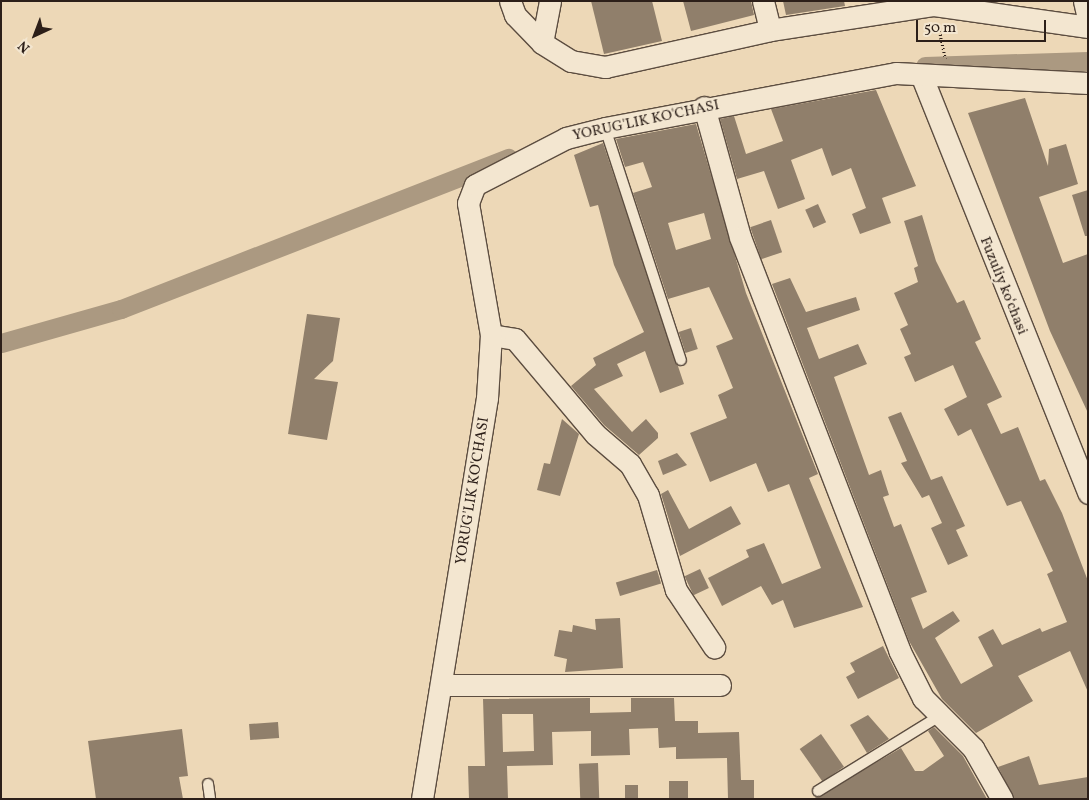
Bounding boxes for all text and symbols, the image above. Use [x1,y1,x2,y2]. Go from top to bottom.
north arrow [10,10,60,60]
scale bar [919,10,1049,42]
text: 50 m [924,18,956,39]
text: N [14,36,35,57]
street label: YORUG'LIK KO'CHASI [571,97,721,145]
street label: Fuzuliy koʻchasi [975,234,1031,338]
street label: YORUG'LIK KO'CHASI [452,416,494,566]

